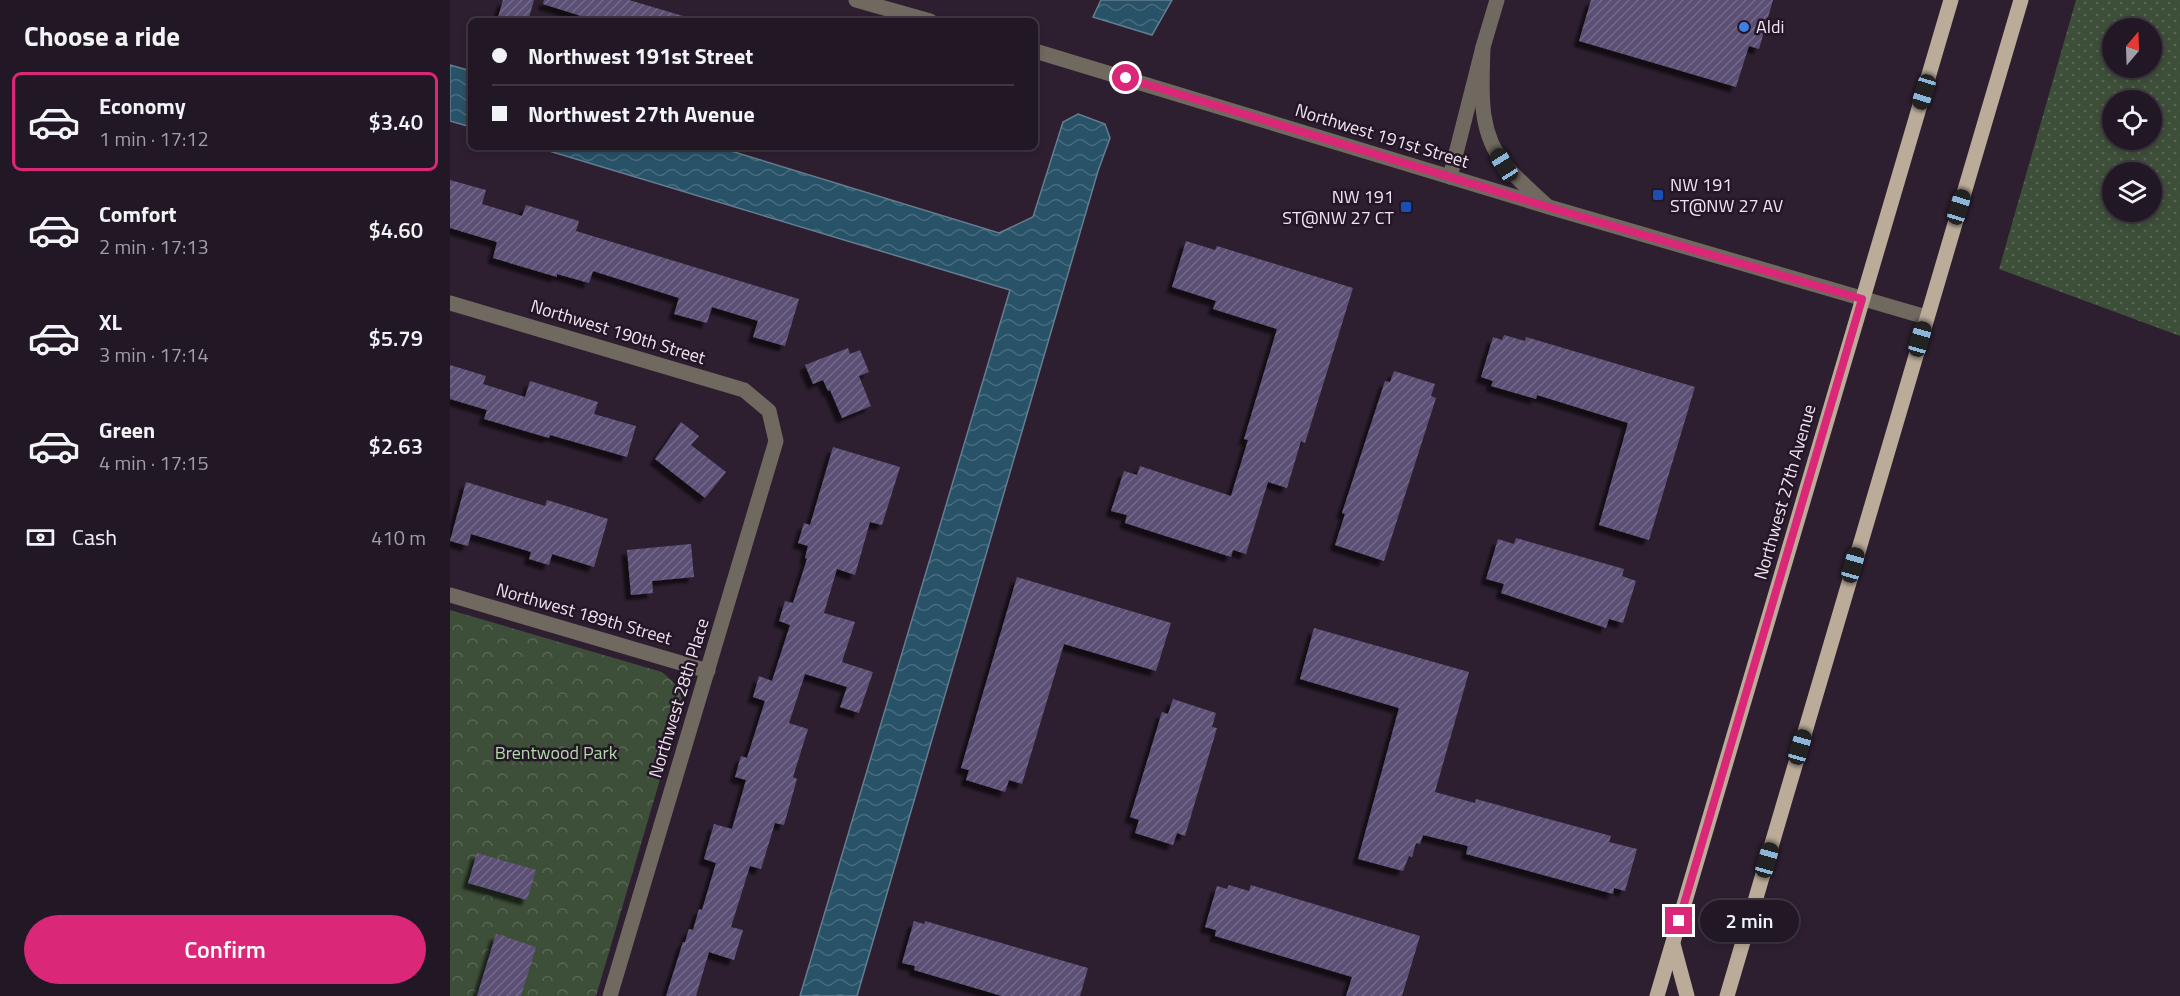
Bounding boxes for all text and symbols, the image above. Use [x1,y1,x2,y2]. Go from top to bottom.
place label: Aldi [1756,13,1784,40]
text: Choose a ride [24,15,180,56]
north arrow [2102,18,2162,78]
map controls [2102,18,2162,222]
marker: Aldi [1737,20,1751,34]
text: Northwest 191st Street [528,39,753,73]
route start [1112,64,1139,91]
car [1910,72,1938,112]
text: Economy [99,89,186,123]
button: locate [2102,90,2162,150]
icon: car [27,95,81,149]
street label: Northwest 191st Street [1292,96,1473,175]
text: Northwest 27th Avenue [528,97,755,131]
text: $3.40 [368,105,423,139]
text: 1 min · 17:12 [99,123,209,154]
car [1487,145,1521,185]
button: layers [2102,162,2162,222]
place label: NW 191 ST@NW 27 AV [1670,171,1784,219]
place label: NW 191 ST@NW 27 CT [1282,183,1395,231]
car [1945,187,1973,227]
marker: NW 191 ST@NW 27 AV [1651,188,1665,202]
text: Comfort [99,197,177,231]
marker: NW 191 ST@NW 27 CT [1399,200,1413,214]
icon: car [27,203,81,257]
text: $4.60 [368,213,423,247]
text: 2 min · 17:13 [99,231,209,262]
street label: Northwest 190th Street [527,292,710,371]
text: XL [99,305,122,339]
icon: car [27,311,81,365]
car [1906,319,1934,359]
text: $5.79 [368,321,423,355]
text: 3 min · 17:14 [99,339,209,370]
street label: Northwest 27th Avenue [1747,401,1823,583]
text: Green [99,413,155,447]
icon: car [27,419,81,473]
text: $2.63 [368,429,423,463]
text: 4 min · 17:15 [99,447,209,478]
text: Cash [72,520,117,554]
icon: cash [24,521,57,554]
text: 410 m [371,522,426,553]
car [1839,545,1867,585]
street label: Northwest 189th Street [493,576,676,652]
street label: Northwest 28th Place [641,615,716,781]
car [1786,727,1814,767]
park label: Brentwood Park [495,739,618,766]
car [1753,840,1781,880]
callout: 2 min [1700,900,1799,942]
text: 2 min [1725,905,1774,936]
route end [1665,907,1692,934]
button: Confirm [24,915,426,984]

